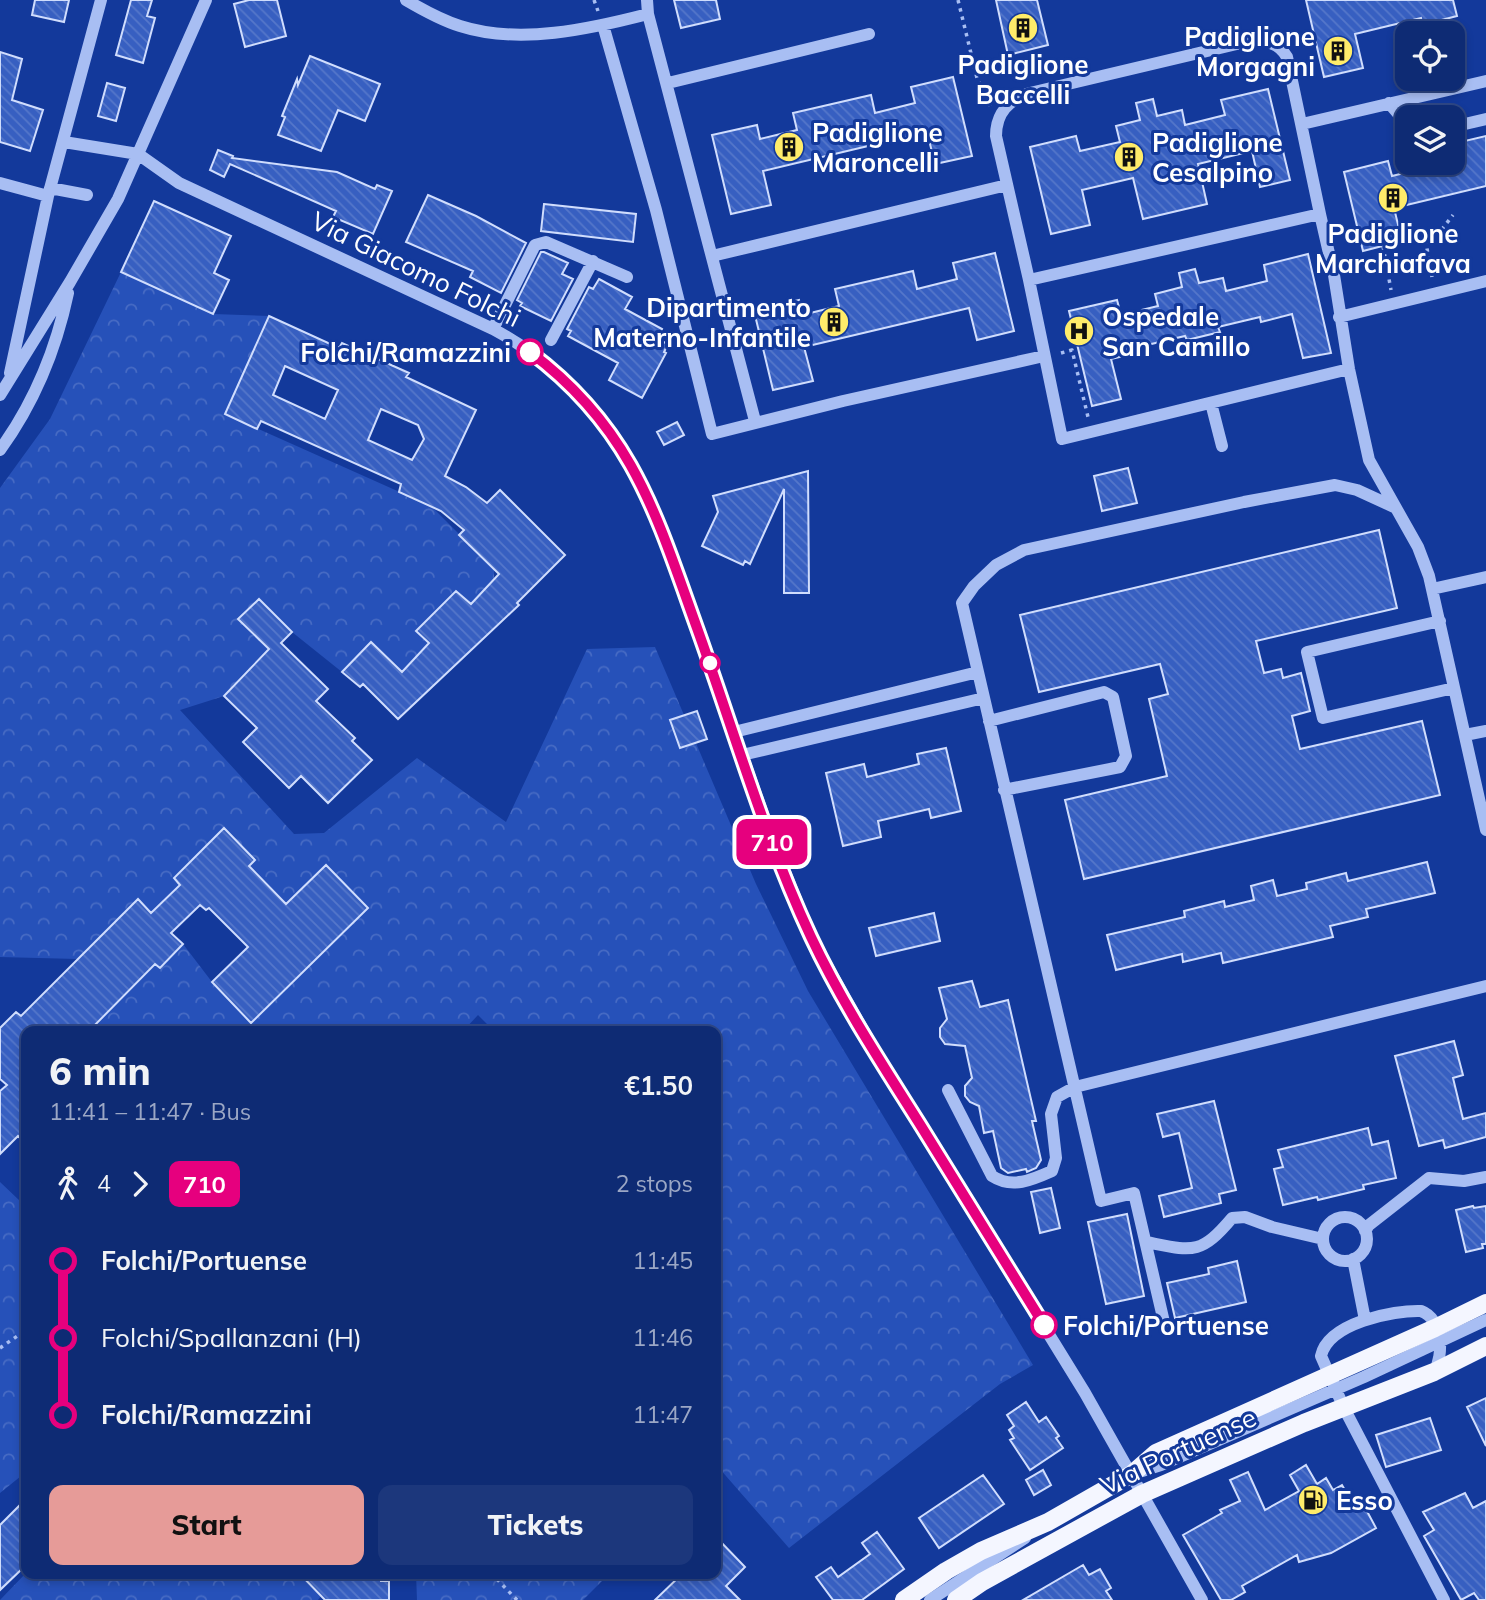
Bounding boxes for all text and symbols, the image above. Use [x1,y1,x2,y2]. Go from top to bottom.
building icon: Padiglione Baccelli [1006,11,1040,45]
place label: Padiglione Morgagni [1184,20,1315,83]
map controls [1395,21,1465,175]
button: locate [1395,21,1465,91]
building icon: Padiglione Morgagni [1321,34,1355,68]
place label: Padiglione Baccelli [958,48,1088,111]
button: layers [1395,105,1465,175]
place label: Padiglione Maroncelli [812,116,943,179]
place label: Padiglione Cesalpino [1152,126,1283,189]
building icon: Padiglione Maroncelli [772,130,806,164]
building icon: Padiglione Cesalpino [1112,140,1146,174]
building icon: Padiglione Marchiafava [1376,181,1410,215]
street label: Via Giacomo Folchi [306,204,526,334]
place label: Padiglione Marchiafava [1315,217,1471,280]
place label: Dipartimento Materno-Infantile [593,291,811,354]
place label: Ospedale San Camillo [1102,300,1250,363]
building icon: Dipartimento Materno-Infantile [817,305,851,339]
hospital icon: Ospedale San Camillo [1062,314,1096,348]
place label: Folchi/Ramazzini [300,336,511,369]
marker: Folchi/Ramazzini [517,339,543,365]
unlabelled marker [700,653,720,673]
line badge: 710 [732,819,812,865]
text: 710 [750,827,794,857]
text: 6 min [49,1047,151,1095]
text: €1.50 [624,1069,693,1102]
text: 11:41 – 11:47 · Bus [49,1097,251,1126]
icon: walk [49,1165,87,1203]
icon: forward [121,1165,159,1203]
text: 4 [97,1169,111,1198]
text: 710 [183,1169,226,1199]
text: 2 stops [616,1169,693,1198]
text: Folchi/Portuense [101,1244,307,1277]
text: 11:45 [633,1246,693,1275]
place label: Folchi/Portuense [1063,1309,1269,1342]
marker: Folchi/Portuense [1031,1312,1057,1338]
text: Folchi/Spallanzani (H) [101,1321,362,1354]
text: 11:46 [633,1323,693,1352]
text: Folchi/Ramazzini [101,1398,312,1431]
text: 11:47 [633,1400,693,1429]
street label: Via Portuense [1095,1400,1261,1502]
fuel station icon: Esso [1296,1483,1330,1517]
place label: Esso [1336,1484,1393,1517]
button: Start [49,1485,364,1565]
button: Tickets [378,1485,693,1565]

